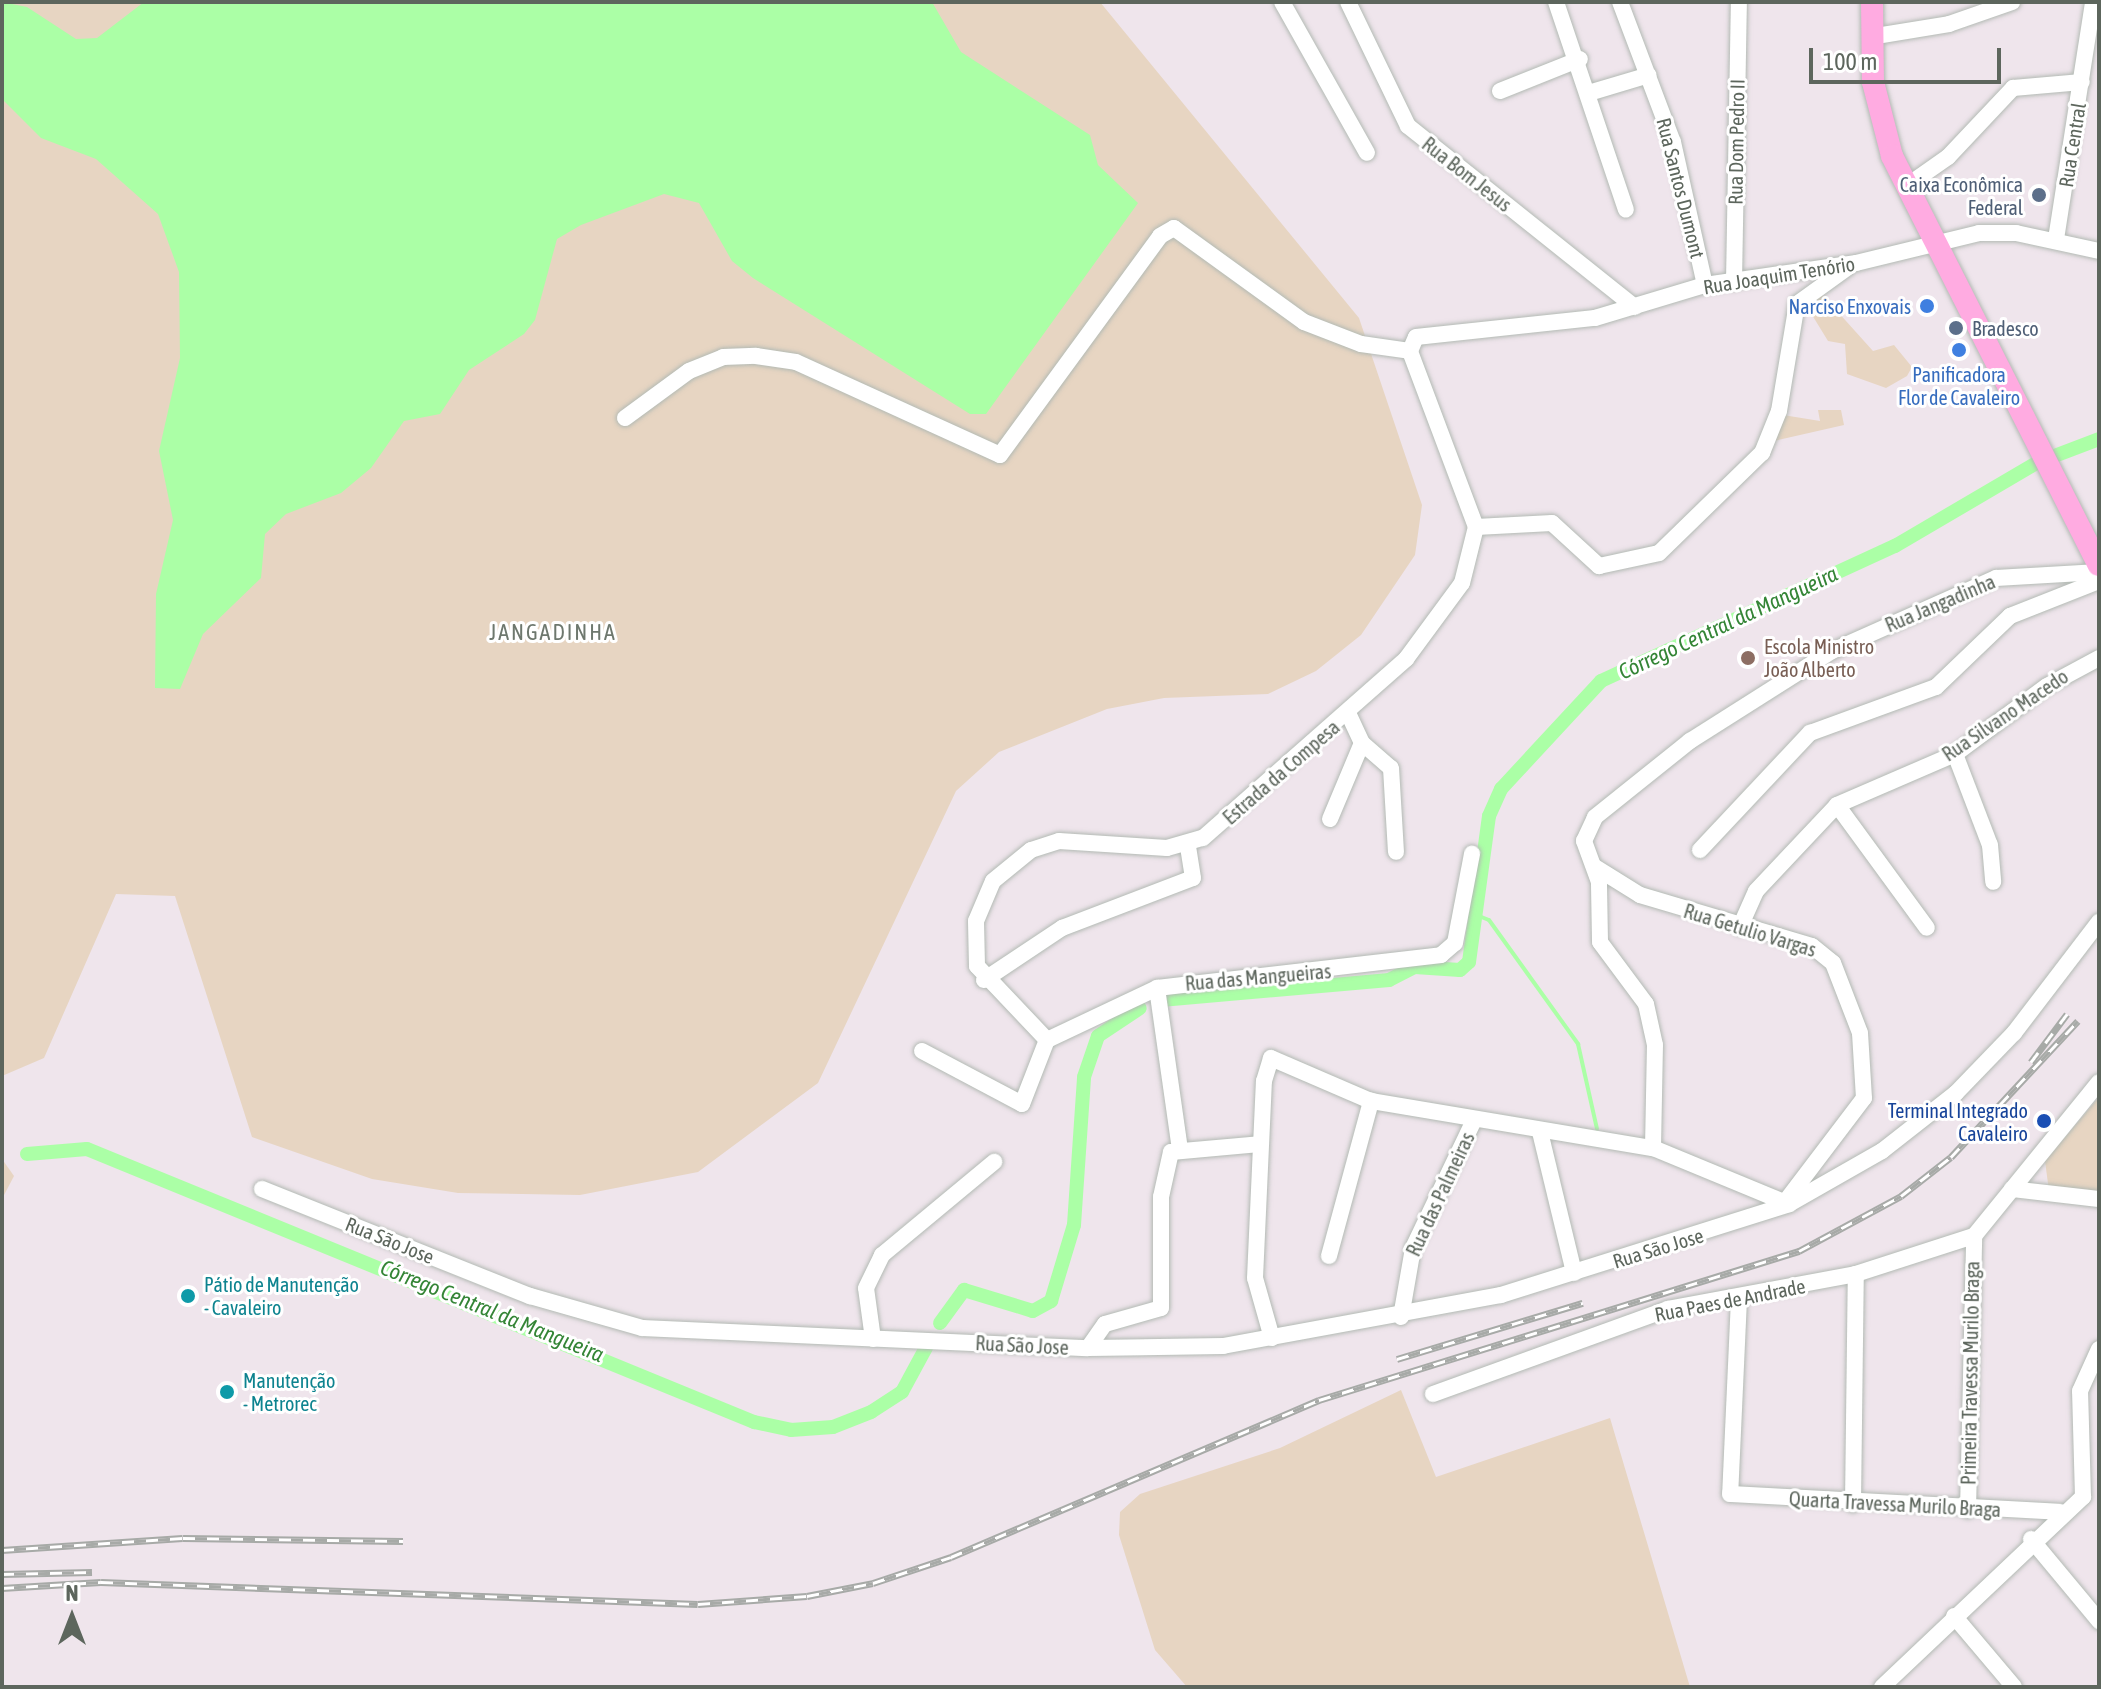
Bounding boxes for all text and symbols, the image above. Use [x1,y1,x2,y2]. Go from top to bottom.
scale bar [1813,32,2005,82]
text: 100 m [1823,48,1877,75]
street label: Rua Dom Pedro II [1723,79,1749,205]
street label: Rua Central [2053,101,2091,189]
street label: Rua Santos Dumont [1652,115,1710,261]
street label: Rua Bom Jesus [1417,132,1517,216]
place label: Caixa Econômica Federal [1900,172,2023,219]
marker: Caixa Econômica Federal [2030,186,2048,204]
street label: Rua Joaquim Tenório [1701,251,1857,299]
place label: Narciso Enxovais [1789,294,1911,318]
marker: Narciso Enxovais [1918,297,1936,315]
place label: Bradesco [1972,316,2039,340]
marker: Bradesco [1947,319,1965,337]
marker: Panificadora Flor de Cavaleiro [1950,341,1968,359]
place label: Panificadora Flor de Cavaleiro [1898,362,2020,409]
water label: Córrego Central da Mangueira [1614,561,1842,685]
street label: Rua Jangadinha [1881,569,1999,637]
district label: JANGADINHA [489,620,617,646]
place label: Escola Ministro João Alberto [1764,634,1874,681]
marker: Escola Ministro João Alberto [1739,649,1757,667]
street label: Rua Silvano Macedo [1937,664,2073,766]
street label: Estrada da Compesa [1218,715,1344,829]
street label: Rua Getulio Vargas [1681,898,1819,962]
street label: Rua das Mangueiras [1184,959,1332,995]
place label: Terminal Integrado Cavaleiro [1888,1098,2028,1145]
marker: Terminal Integrado Cavaleiro [2035,1112,2053,1130]
street label: Rua das Palmeiras [1401,1128,1479,1260]
street label: Rua São Jose [342,1211,438,1269]
street label: Rua São Jose [1610,1223,1706,1273]
water label: Córrego Central da Mangueira [376,1254,608,1368]
street label: Primeira Travessa Murilo Braga [1956,1261,1984,1485]
place label: Pátio de Manutenção - Cavaleiro [204,1272,359,1319]
street label: Rua Paes de Andrade [1653,1274,1807,1326]
marker: Pátio de Manutenção - Cavaleiro [179,1287,197,1305]
street label: Rua São Jose [975,1331,1069,1359]
place label: Manutenção - Metrorec [243,1368,335,1415]
marker: Manutenção - Metrorec [218,1383,236,1401]
street label: Quarta Travessa Murilo Braga [1788,1486,2002,1522]
north arrow [32,1577,112,1657]
text: N [66,1580,78,1606]

